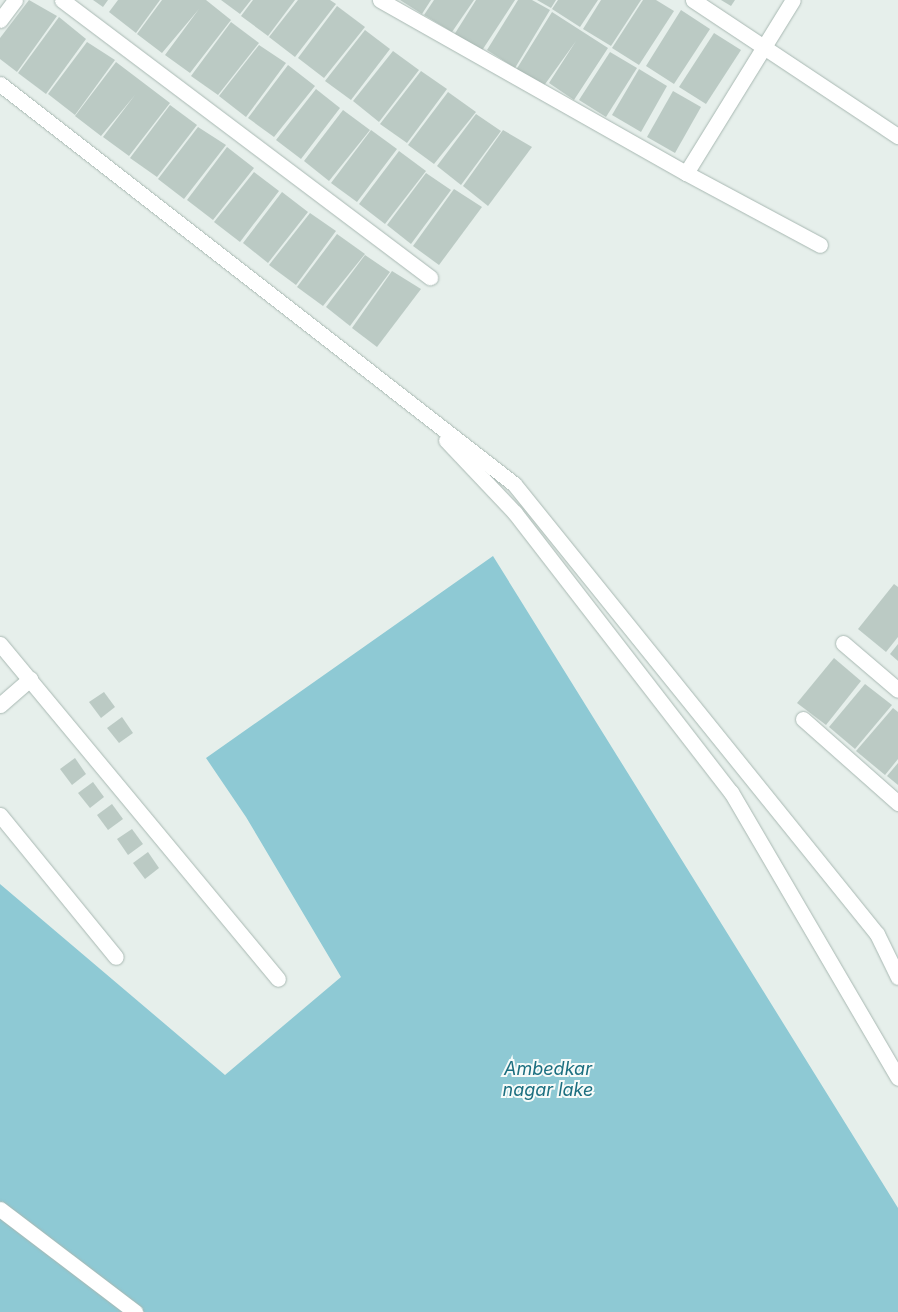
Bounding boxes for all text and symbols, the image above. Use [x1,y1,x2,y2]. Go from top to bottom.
water label: Ambedkar nagar lake [503,1059,593,1102]

